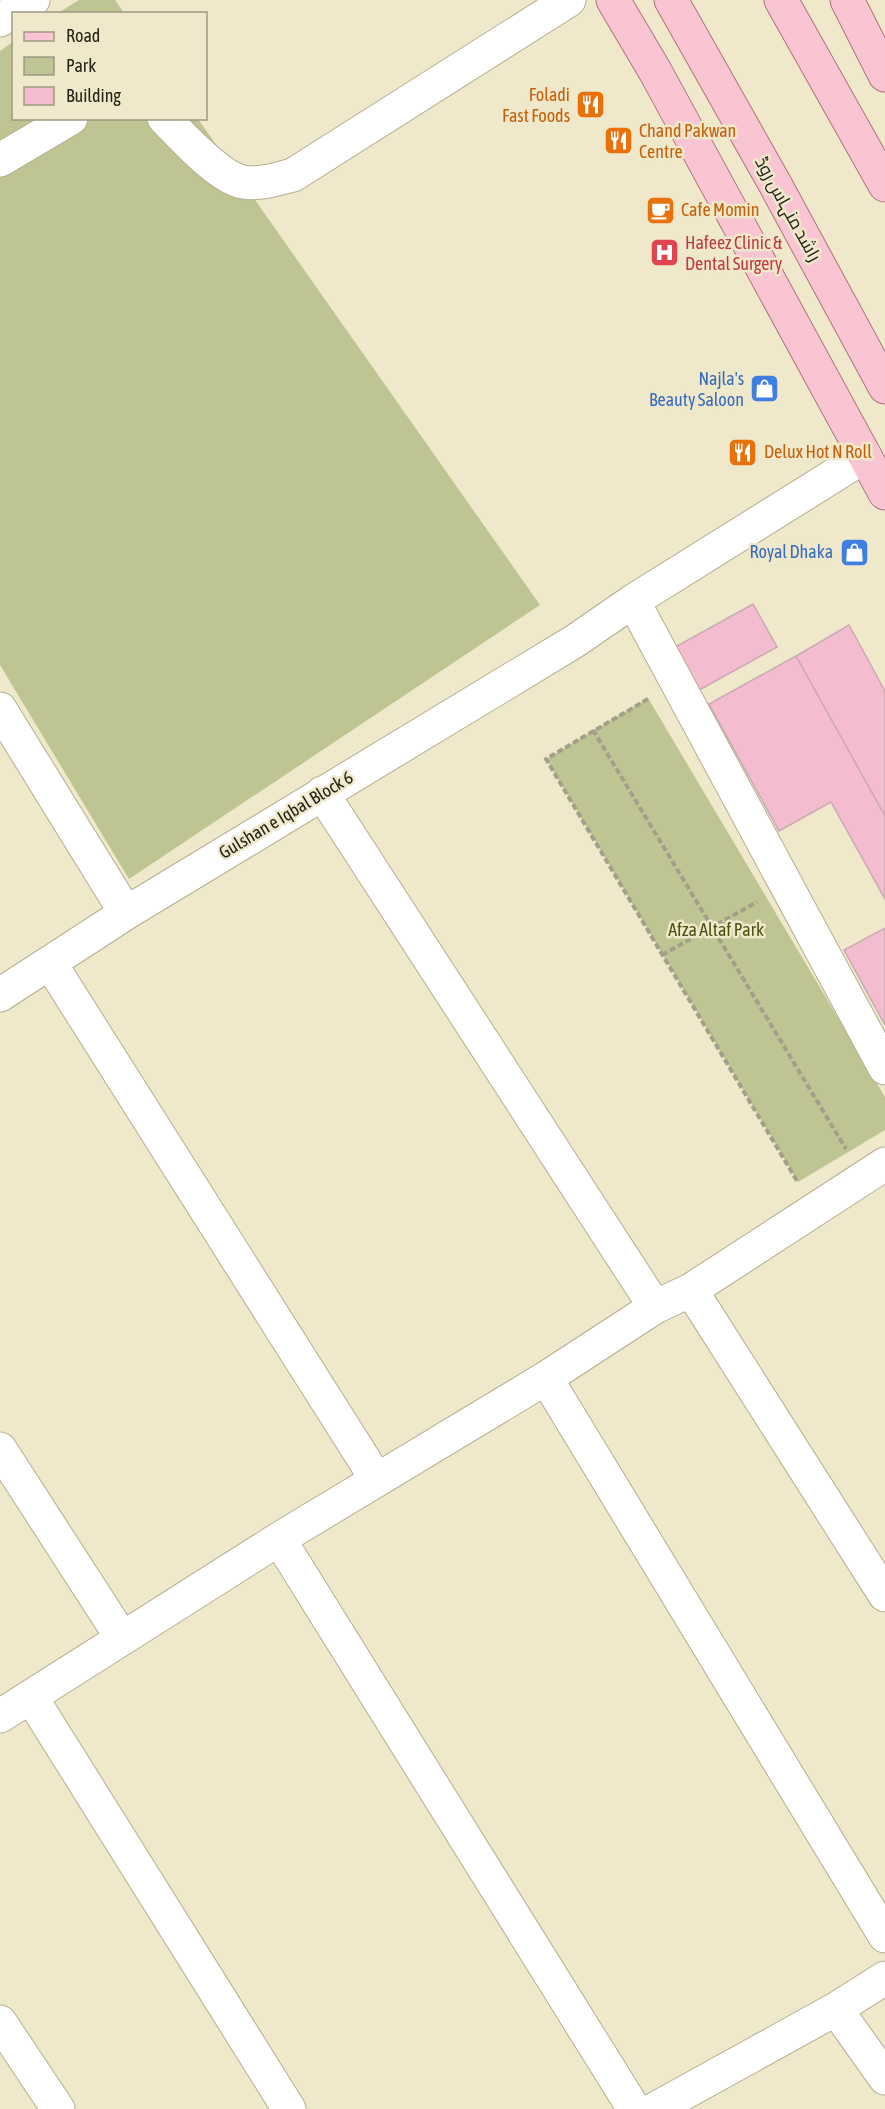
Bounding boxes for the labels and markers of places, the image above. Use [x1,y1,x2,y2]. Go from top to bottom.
place label: Foladi Fast Foods [502,84,570,126]
restaurant icon: Foladi Fast Foods [575,89,607,121]
place label: Chand Pakwan Centre [639,120,736,162]
restaurant icon: Chand Pakwan Centre [602,125,634,157]
cafe icon: Cafe Momin [644,194,676,226]
place label: Cafe Momin [681,199,759,220]
place label: Hafeez Clinic & Dental Surgery [685,232,783,274]
hospital icon: Hafeez Clinic & Dental Surgery [648,237,680,269]
place label: Najla's Beauty Saloon [649,368,744,410]
shop icon: Najla's Beauty Saloon [749,373,781,405]
restaurant icon: Delux Hot N Roll [727,436,759,468]
place label: Delux Hot N Roll [764,441,872,462]
shop icon: Royal Dhaka [838,536,870,568]
place label: Royal Dhaka [749,541,833,562]

